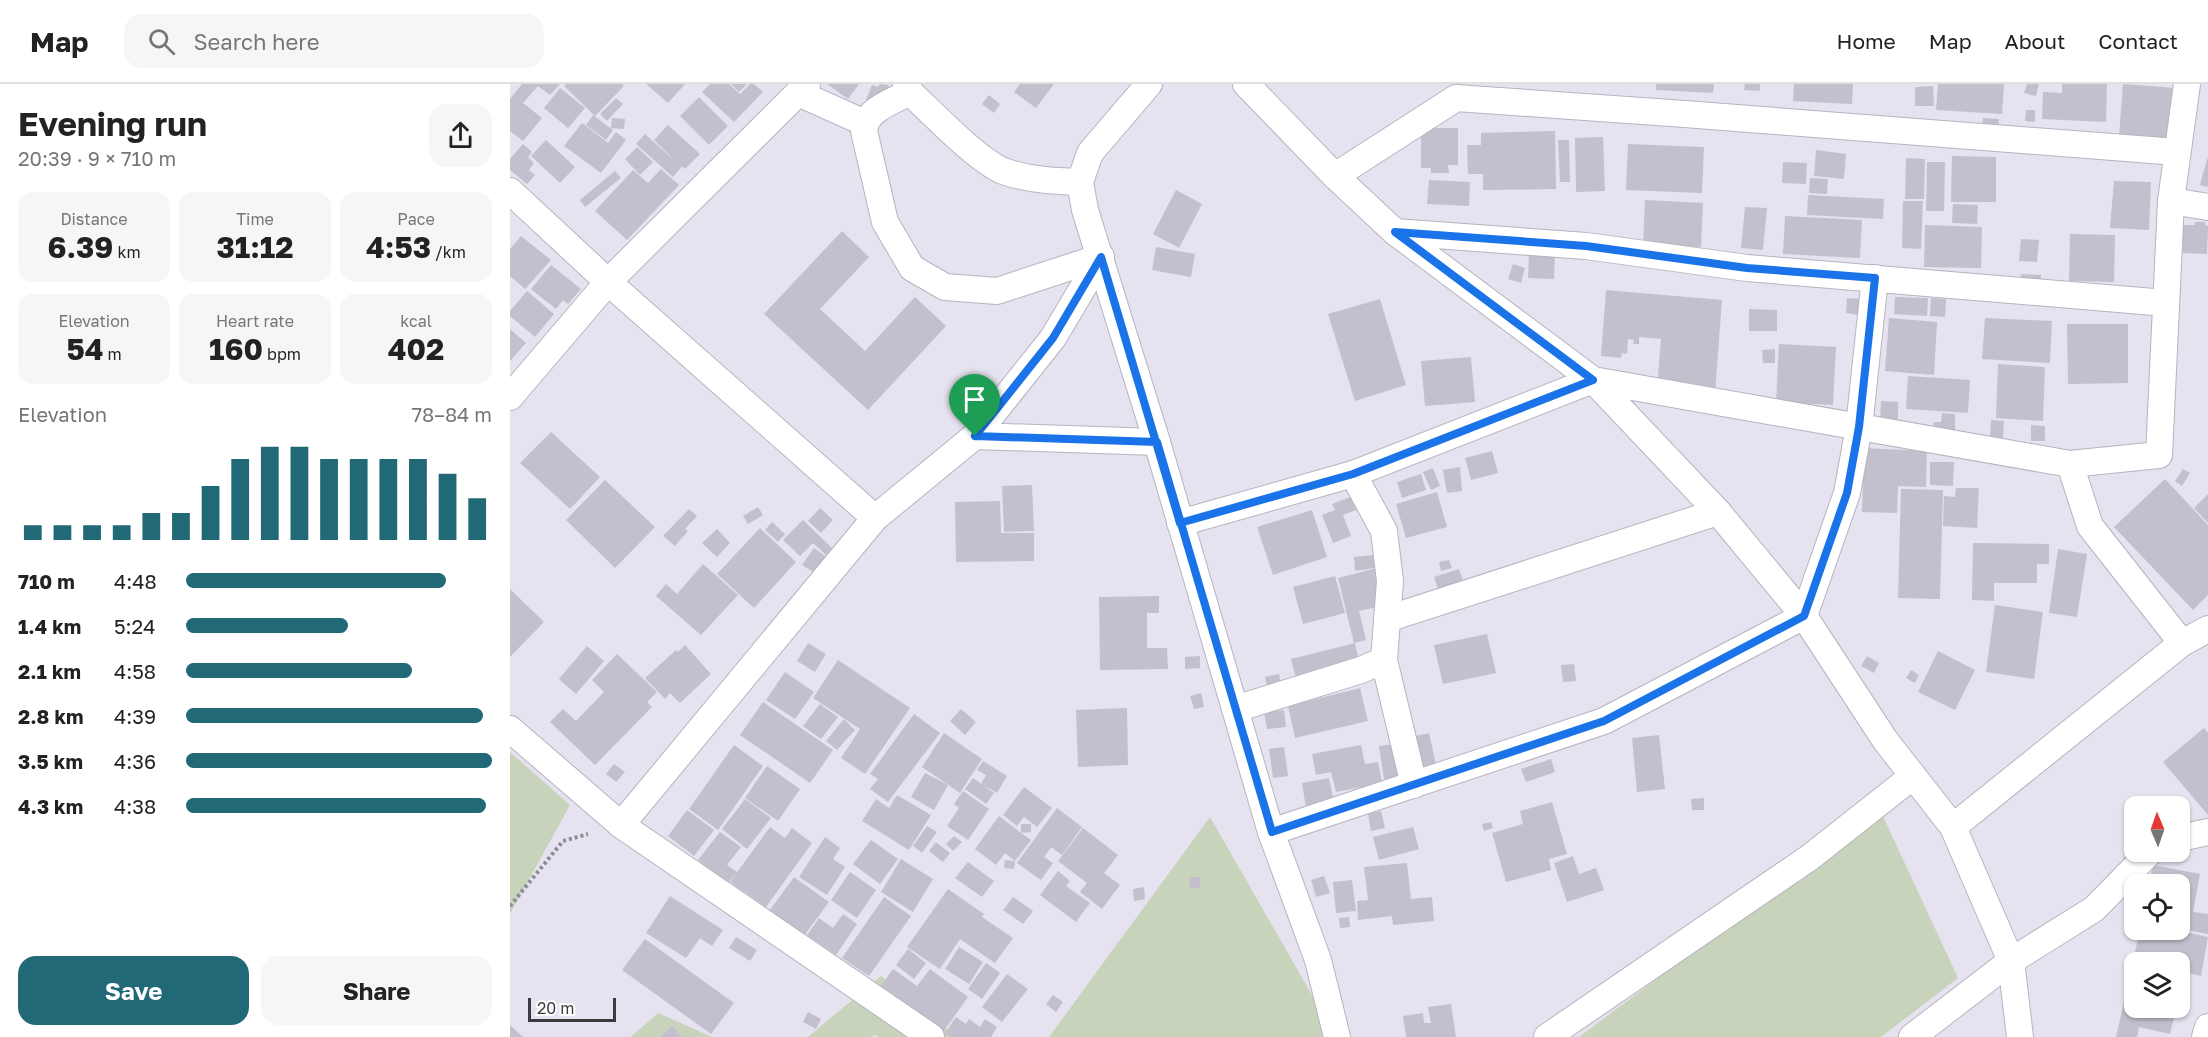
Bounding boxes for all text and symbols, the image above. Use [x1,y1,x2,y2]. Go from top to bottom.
search box [124,14,544,68]
text: Map [30,25,88,58]
icon: search [145,25,178,58]
text: Search here [193,28,319,55]
text: Home [1836,28,1896,54]
text: Map [1929,28,1972,54]
text: About [2005,28,2065,54]
text: Contact [2098,28,2178,54]
text: Evening run [18,104,207,143]
button: share [429,104,492,167]
text: 20:39 · 9 × 710 m [18,146,176,170]
text: Distance [60,209,128,229]
text: Time [236,209,274,229]
text: Pace [397,209,435,229]
text: 6.39 [47,229,113,265]
text: 31:12 [216,229,294,265]
text: 4:53 [366,229,431,265]
text: km [113,242,141,262]
text: /km [431,242,466,262]
text: Elevation [58,311,130,331]
text: Heart rate [216,311,294,331]
text: kcal [400,311,432,331]
text: 54 [66,331,103,367]
text: 160 [209,331,263,367]
text: 402 [388,331,444,367]
text: m [103,344,122,364]
text: bpm [263,344,301,364]
pin [949,374,1000,436]
icon: arrive [958,383,991,416]
text: Elevation [18,402,107,426]
text: 78–84 m [412,402,492,426]
text: 710 m [18,569,75,593]
text: 4:48 [114,569,157,593]
text: 1.4 km [18,614,81,638]
text: 5:24 [114,614,155,638]
text: 2.1 km [18,659,81,683]
text: 4:58 [114,659,156,683]
text: 2.8 km [18,704,84,728]
text: 4:39 [114,704,156,728]
text: 3.5 km [18,749,83,773]
text: 4:36 [114,749,156,773]
text: 4.3 km [18,794,83,818]
text: 4:38 [114,794,156,818]
north arrow [2124,796,2190,862]
map controls [2124,796,2190,1018]
button: locate [2124,874,2190,940]
button: layers [2124,952,2190,1018]
button: Save [18,956,249,1025]
button: Share [261,956,492,1025]
scale bar [528,995,616,1022]
text: 20 m [537,998,574,1018]

